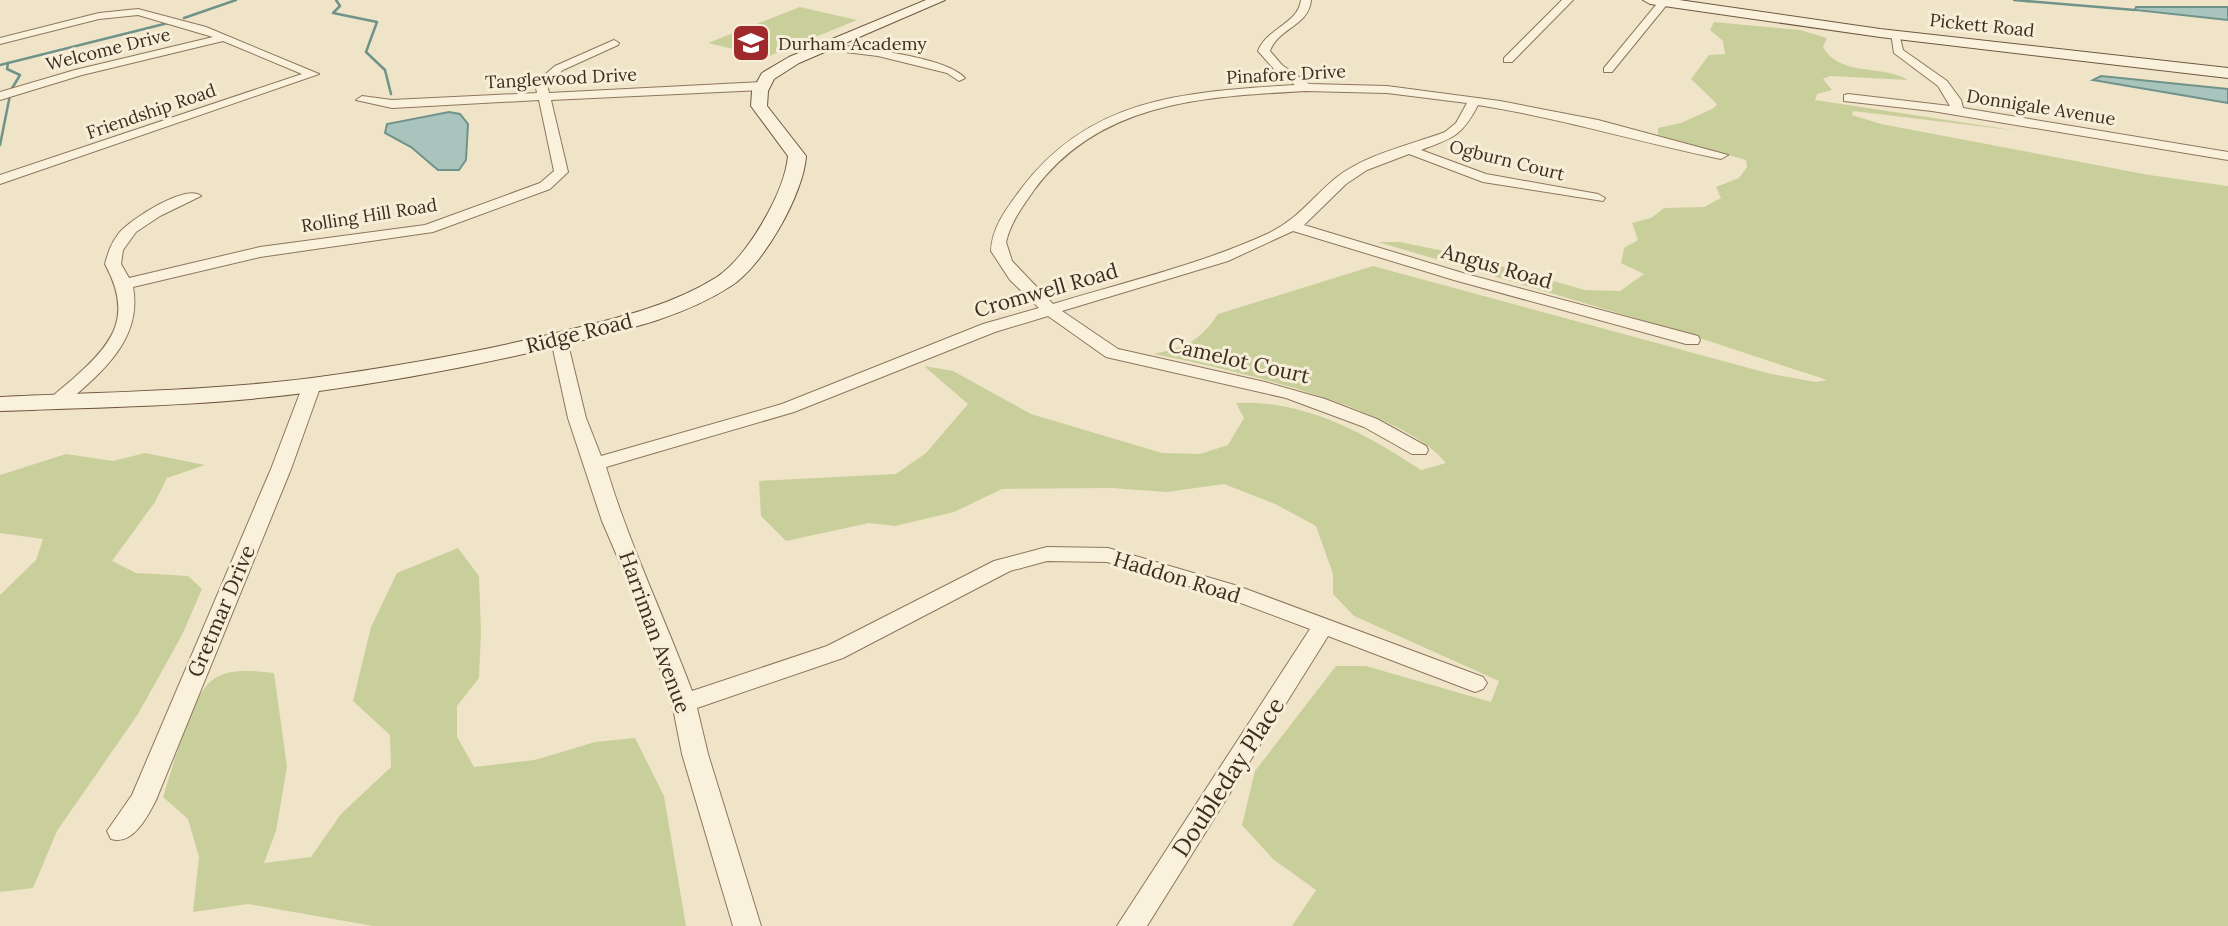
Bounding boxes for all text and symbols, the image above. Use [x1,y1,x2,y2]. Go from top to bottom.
street label: Pickett Road [1928,8,2036,42]
street label: Welcome Drive [43,22,173,76]
school or university icon: Durham Academy [730,22,772,64]
place label: Durham Academy [778,32,927,55]
street label: Pinafore Drive [1226,59,1347,89]
street label: Tanglewood Drive [484,63,638,93]
street label: Friendship Road [83,78,219,144]
street label: Donnigale Avenue [1965,84,2117,130]
street label: Ogburn Court [1447,135,1567,185]
street label: Rolling Hill Road [299,193,439,237]
street label: Angus Road [1438,237,1556,295]
street label: Cromwell Road [971,257,1121,323]
street label: Ridge Road [523,307,635,359]
street label: Camelot Court [1166,331,1313,390]
street label: Gretmar Drive [181,541,261,681]
street label: Haddon Road [1110,545,1244,609]
street label: Harriman Avenue [613,547,697,717]
street label: Doubleday Place [1165,691,1291,863]

